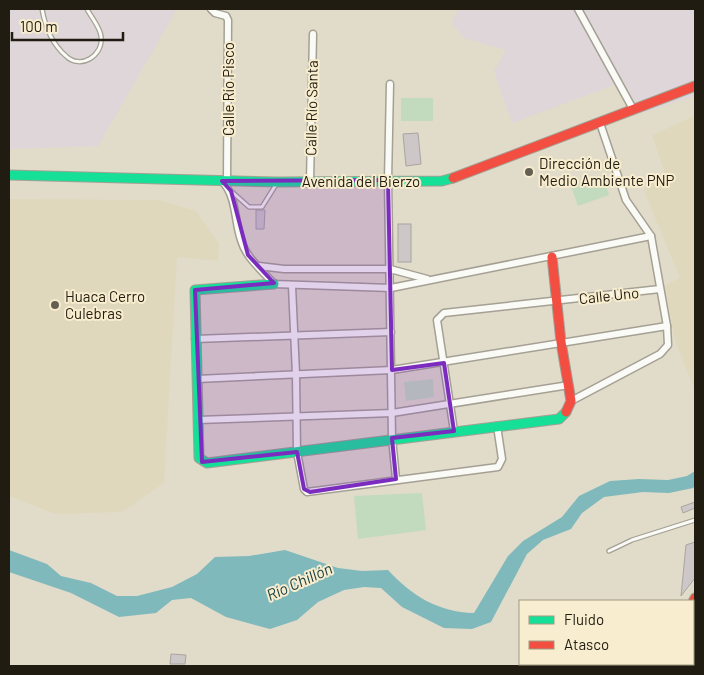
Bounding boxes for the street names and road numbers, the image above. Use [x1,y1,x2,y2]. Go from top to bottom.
street label: Calle Río Pisco [219,42,237,136]
street label: Calle Río Santa [301,60,321,156]
street label: Avenida del Bierzo [302,172,420,190]
street label: Calle Uno [578,283,640,307]

